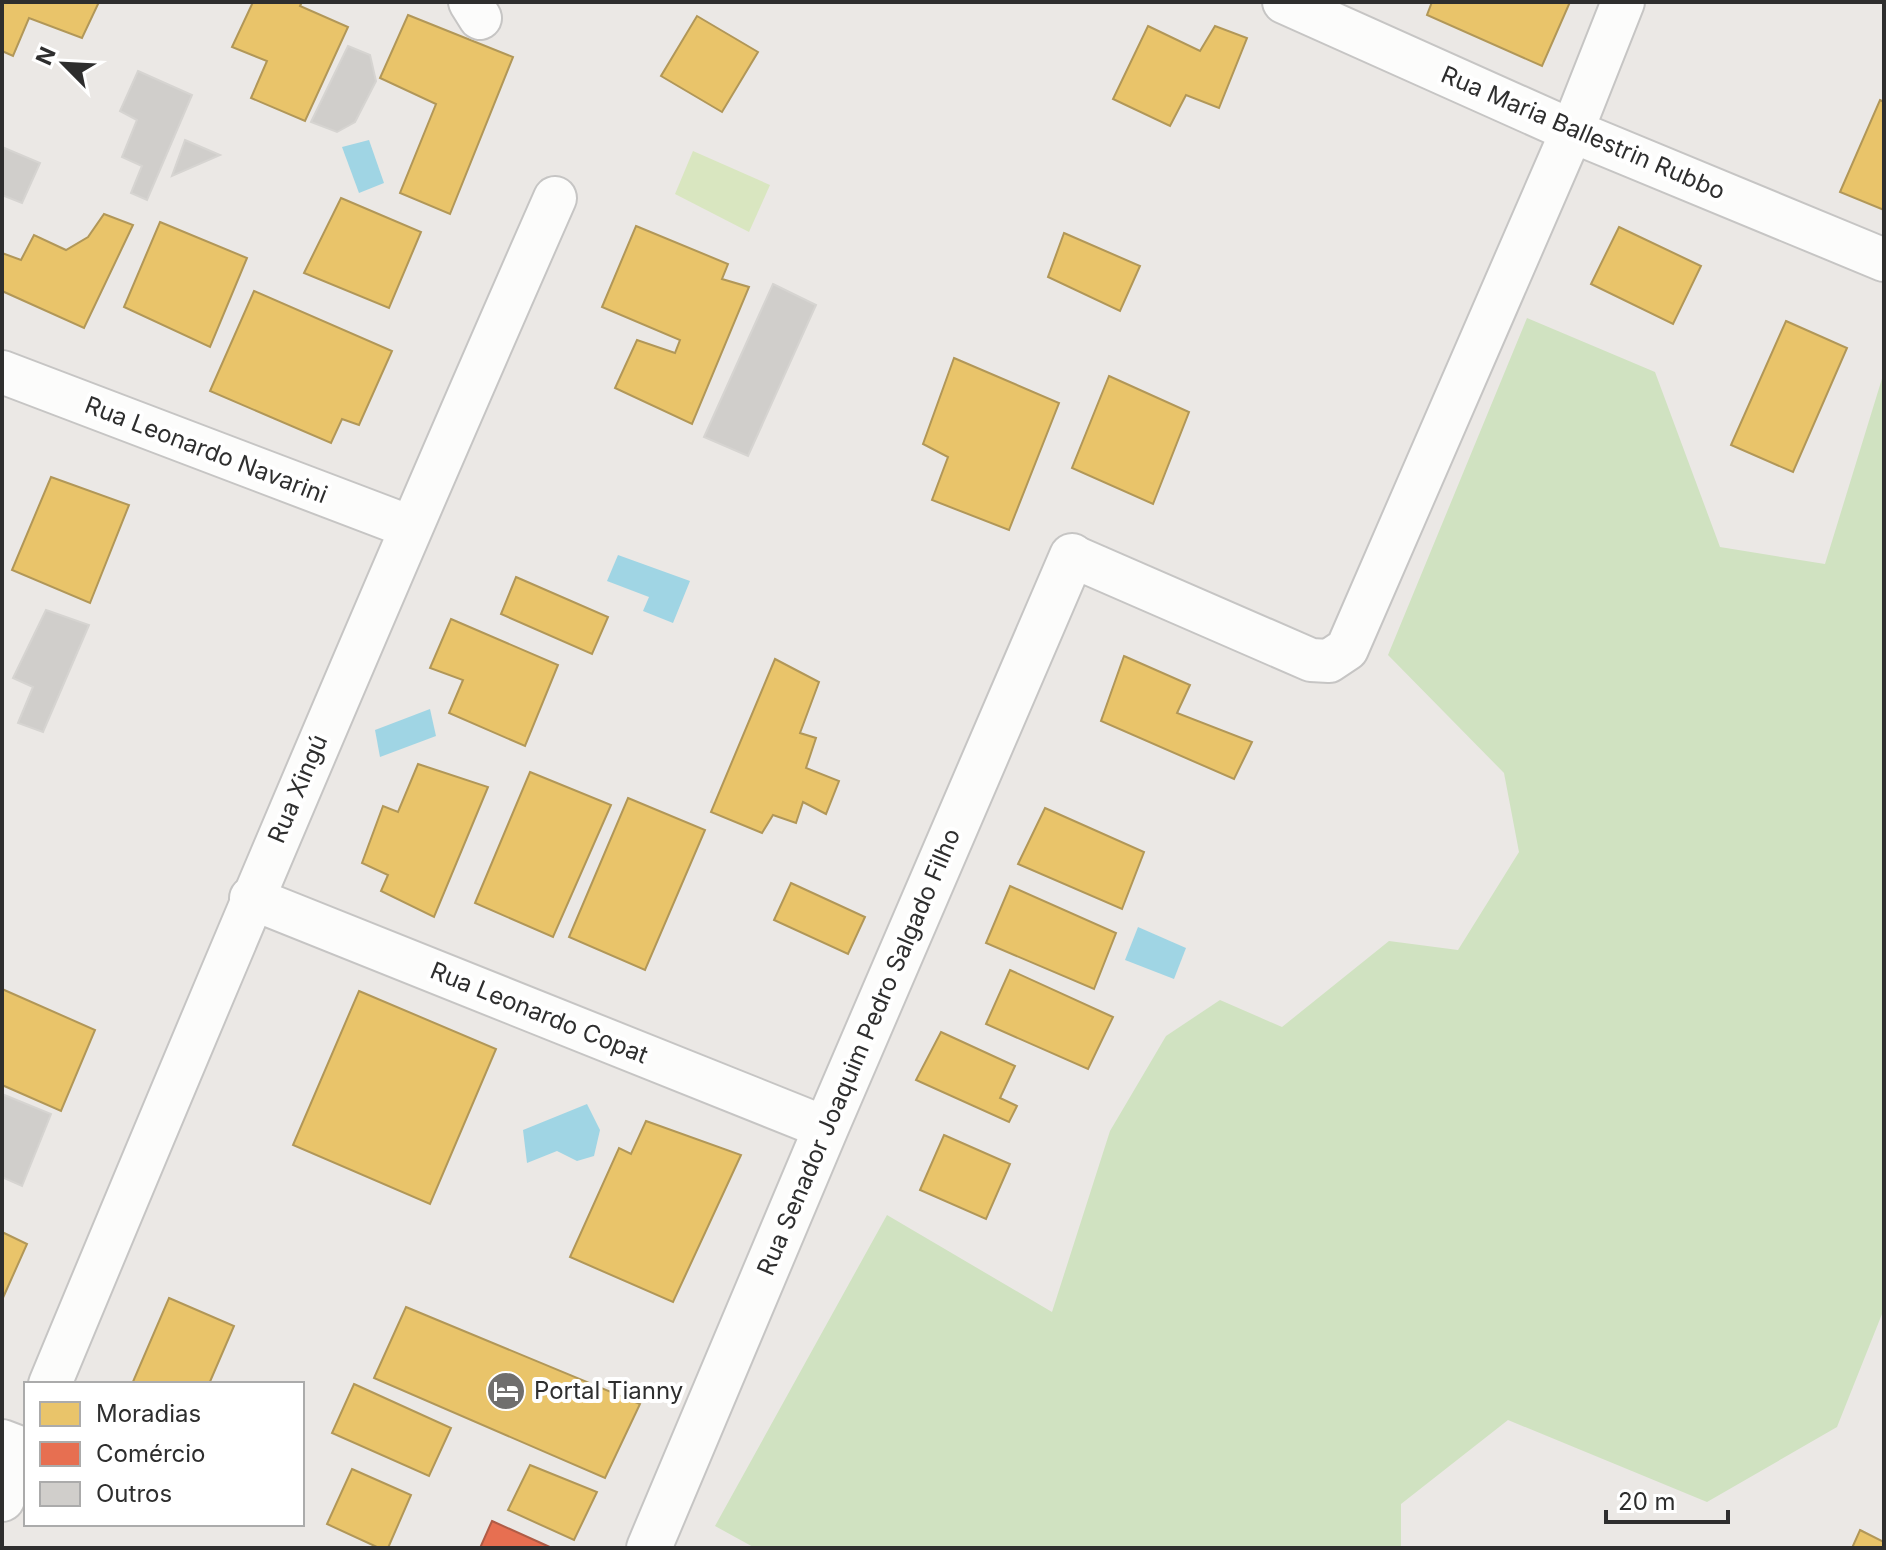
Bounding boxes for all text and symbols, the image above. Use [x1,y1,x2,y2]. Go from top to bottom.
north arrow [24,24,104,104]
text: N [30,43,61,69]
street label: Rua Maria Ballestrin Rubbo [1437,60,1729,206]
street label: Rua Leonardo Navarini [81,390,331,509]
street label: Rua Xingú [262,730,333,847]
street label: Rua Senador Joaquim Pedro Salgado Filho [751,824,966,1280]
street label: Rua Leonardo Copat [426,956,652,1070]
hotel icon: Portal Tianny [485,1370,527,1412]
place label: Portal Tianny [534,1376,683,1405]
legend [24,1382,304,1526]
text: Moradias [96,1399,201,1428]
text: Comércio [96,1439,206,1468]
scale bar [1606,1474,1728,1524]
text: Outros [96,1479,172,1508]
text: 20 m [1618,1487,1676,1516]

